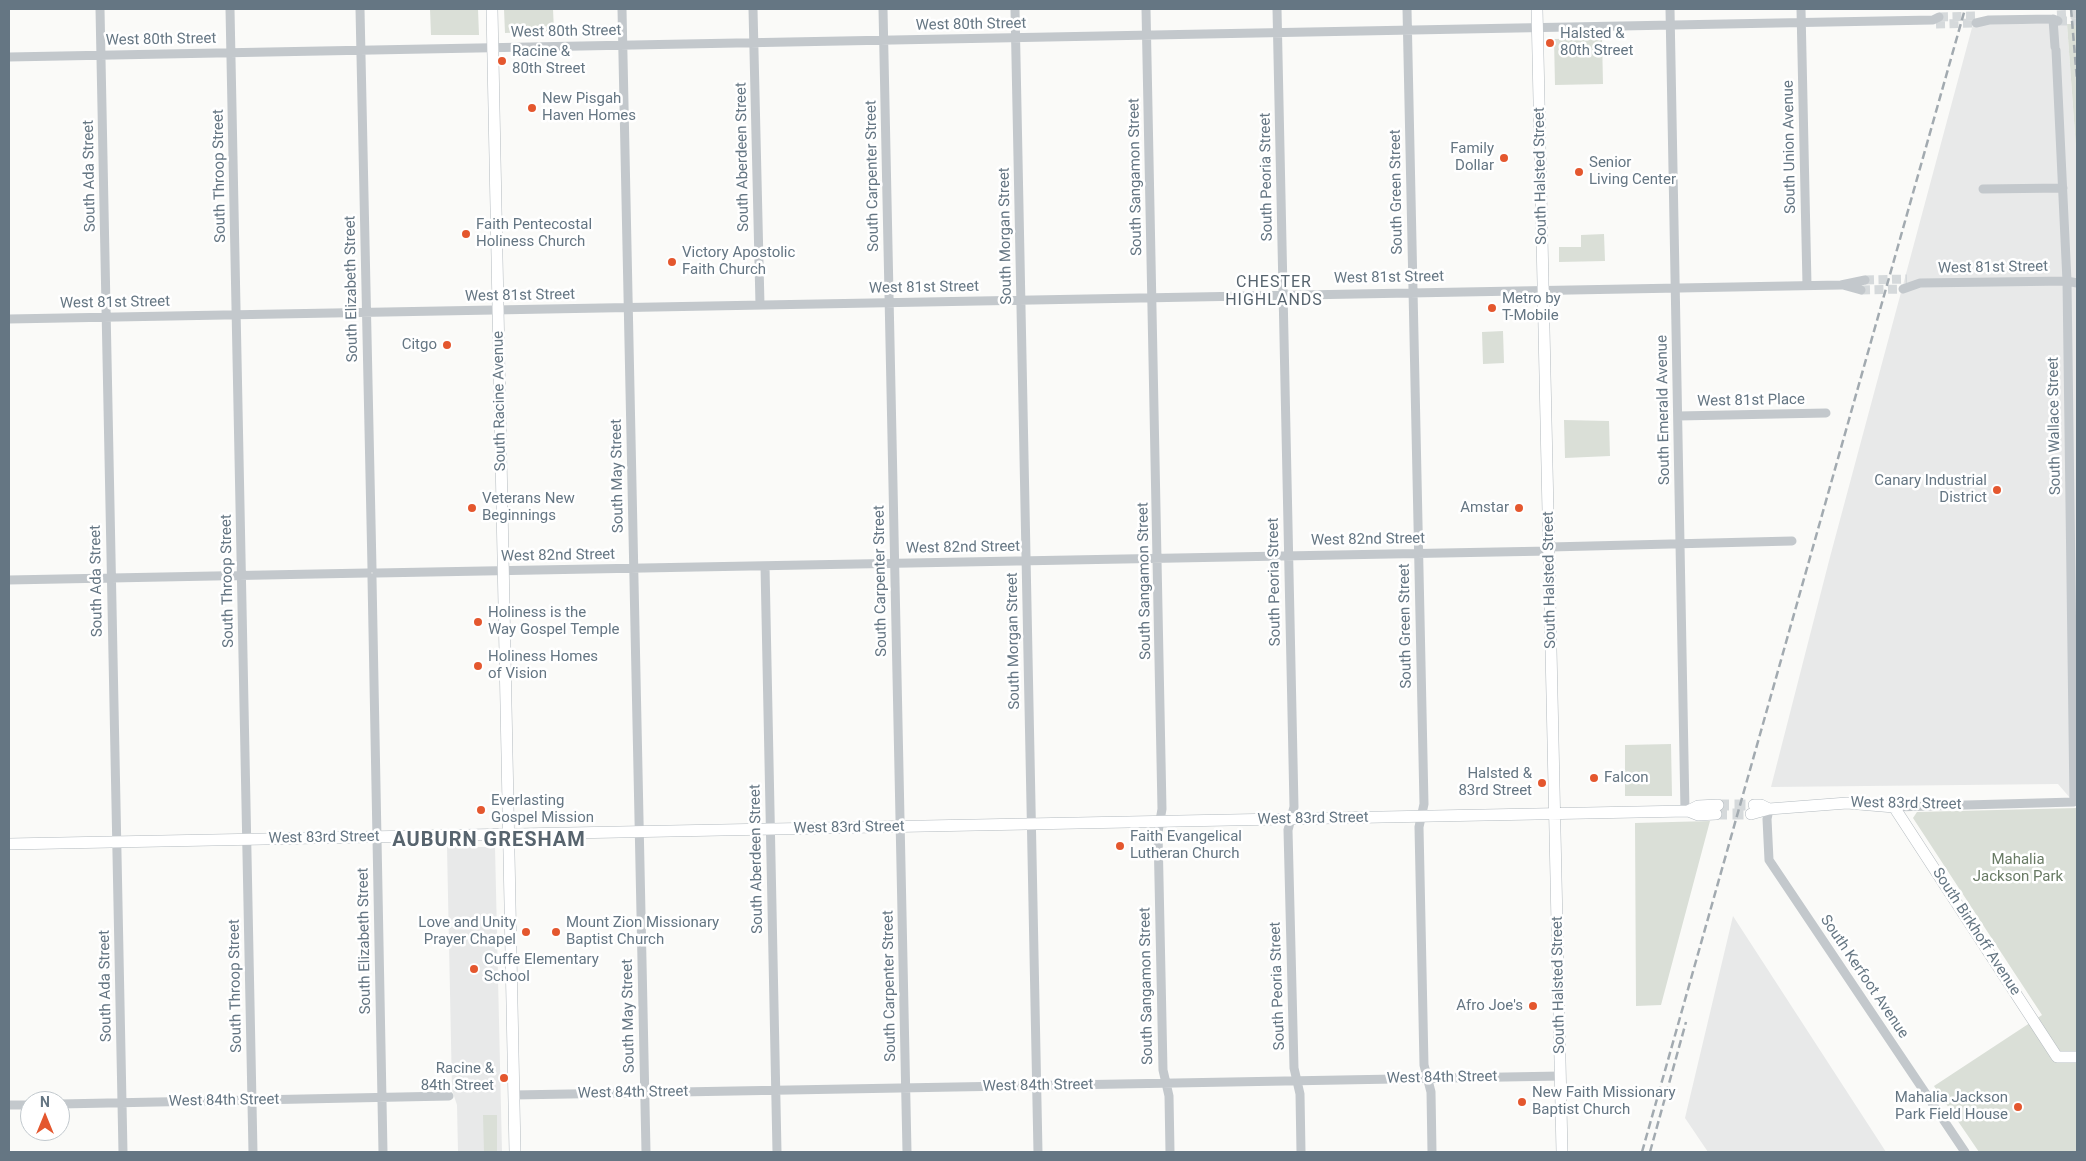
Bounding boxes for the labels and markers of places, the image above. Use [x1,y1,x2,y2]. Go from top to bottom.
place label: Halsted & 80th Street [1560,25,1633,60]
marker: Halsted & 80th Street [1544,37,1556,49]
place label: Racine & 80th Street [512,43,585,78]
marker: Racine & 80th Street [496,55,508,67]
place label: New Pisgah Haven Homes [542,90,636,125]
marker: New Pisgah Haven Homes [526,102,538,114]
place label: Family Dollar [1450,140,1494,175]
marker: Family Dollar [1498,152,1510,164]
place label: Senior Living Center [1589,154,1676,189]
marker: Senior Living Center [1573,166,1585,178]
place label: Faith Pentecostal Holiness Church [476,216,592,251]
marker: Faith Pentecostal Holiness Church [460,228,472,240]
place label: Victory Apostolic Faith Church [682,244,795,279]
marker: Victory Apostolic Faith Church [666,256,678,268]
place label: Metro by T-Mobile [1502,290,1561,325]
marker: Metro by T-Mobile [1486,302,1498,314]
place label: Citgo [402,336,437,354]
marker: Citgo [441,339,453,351]
place label: Canary Industrial District [1874,472,1987,507]
marker: Canary Industrial District [1991,484,2003,496]
place label: Veterans New Beginnings [482,490,575,525]
place label: Amstar [1460,499,1509,517]
marker: Veterans New Beginnings [466,502,478,514]
marker: Amstar [1513,502,1525,514]
place label: Holiness is the Way Gospel Temple [488,604,620,639]
marker: Holiness is the Way Gospel Temple [472,616,484,628]
place label: Holiness Homes of Vision [488,648,598,683]
marker: Holiness Homes of Vision [472,660,484,672]
place label: Halsted & 83rd Street [1458,765,1532,800]
place label: Falcon [1604,769,1649,787]
marker: Falcon [1588,772,1600,784]
marker: Halsted & 83rd Street [1536,777,1548,789]
place label: Everlasting Gospel Mission [491,792,594,827]
marker: Everlasting Gospel Mission [475,804,487,816]
place label: Faith Evangelical Lutheran Church [1130,828,1242,863]
marker: Faith Evangelical Lutheran Church [1114,840,1126,852]
place label: Love and Unity Prayer Chapel [418,914,516,949]
place label: Mount Zion Missionary Baptist Church [566,914,719,949]
marker: Love and Unity Prayer Chapel [520,926,532,938]
marker: Mount Zion Missionary Baptist Church [550,926,562,938]
place label: Cuffe Elementary School [484,951,599,986]
marker: Cuffe Elementary School [468,963,480,975]
place label: Afro Joe's [1456,997,1523,1015]
marker: Afro Joe's [1527,1000,1539,1012]
place label: Racine & 84th Street [421,1060,494,1095]
marker: Racine & 84th Street [498,1072,510,1084]
place label: New Faith Missionary Baptist Church [1532,1084,1676,1119]
place label: Mahalia Jackson Park Field House [1895,1089,2008,1124]
marker: New Faith Missionary Baptist Church [1516,1096,1528,1108]
marker: Mahalia Jackson Park Field House [2012,1101,2024,1113]

